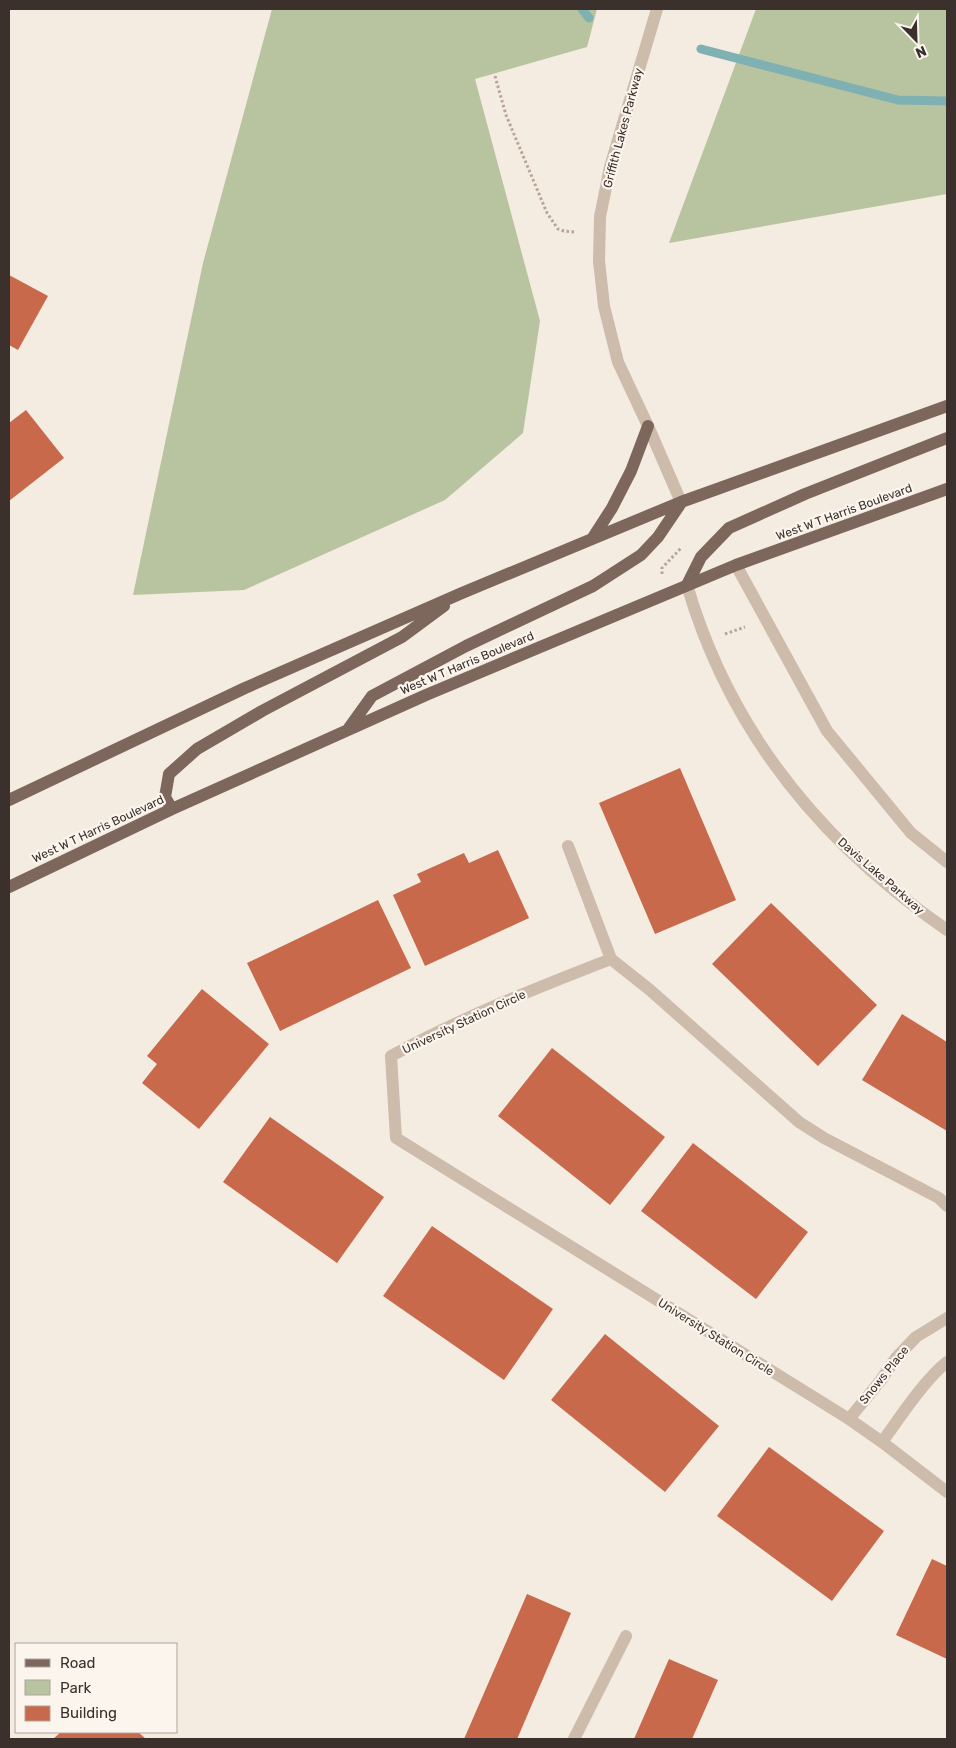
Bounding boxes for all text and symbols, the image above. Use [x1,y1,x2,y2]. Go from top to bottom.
north arrow [891,15,941,65]
text: N [913,42,929,61]
street label: Griffith Lakes Parkway [600,66,646,189]
street label: West W T Harris Boulevard [774,481,914,543]
street label: West W T Harris Boulevard [398,628,536,698]
street label: West W T Harris Boulevard [30,792,166,866]
street label: Davis Lake Parkway [835,835,927,918]
street label: University Station Circle [400,987,528,1057]
street label: University Station Circle [655,1295,777,1379]
street label: Snows Place [856,1343,912,1407]
legend [15,1643,178,1733]
text: Road [60,1654,96,1672]
text: Park [60,1679,91,1697]
text: Building [60,1704,117,1722]

